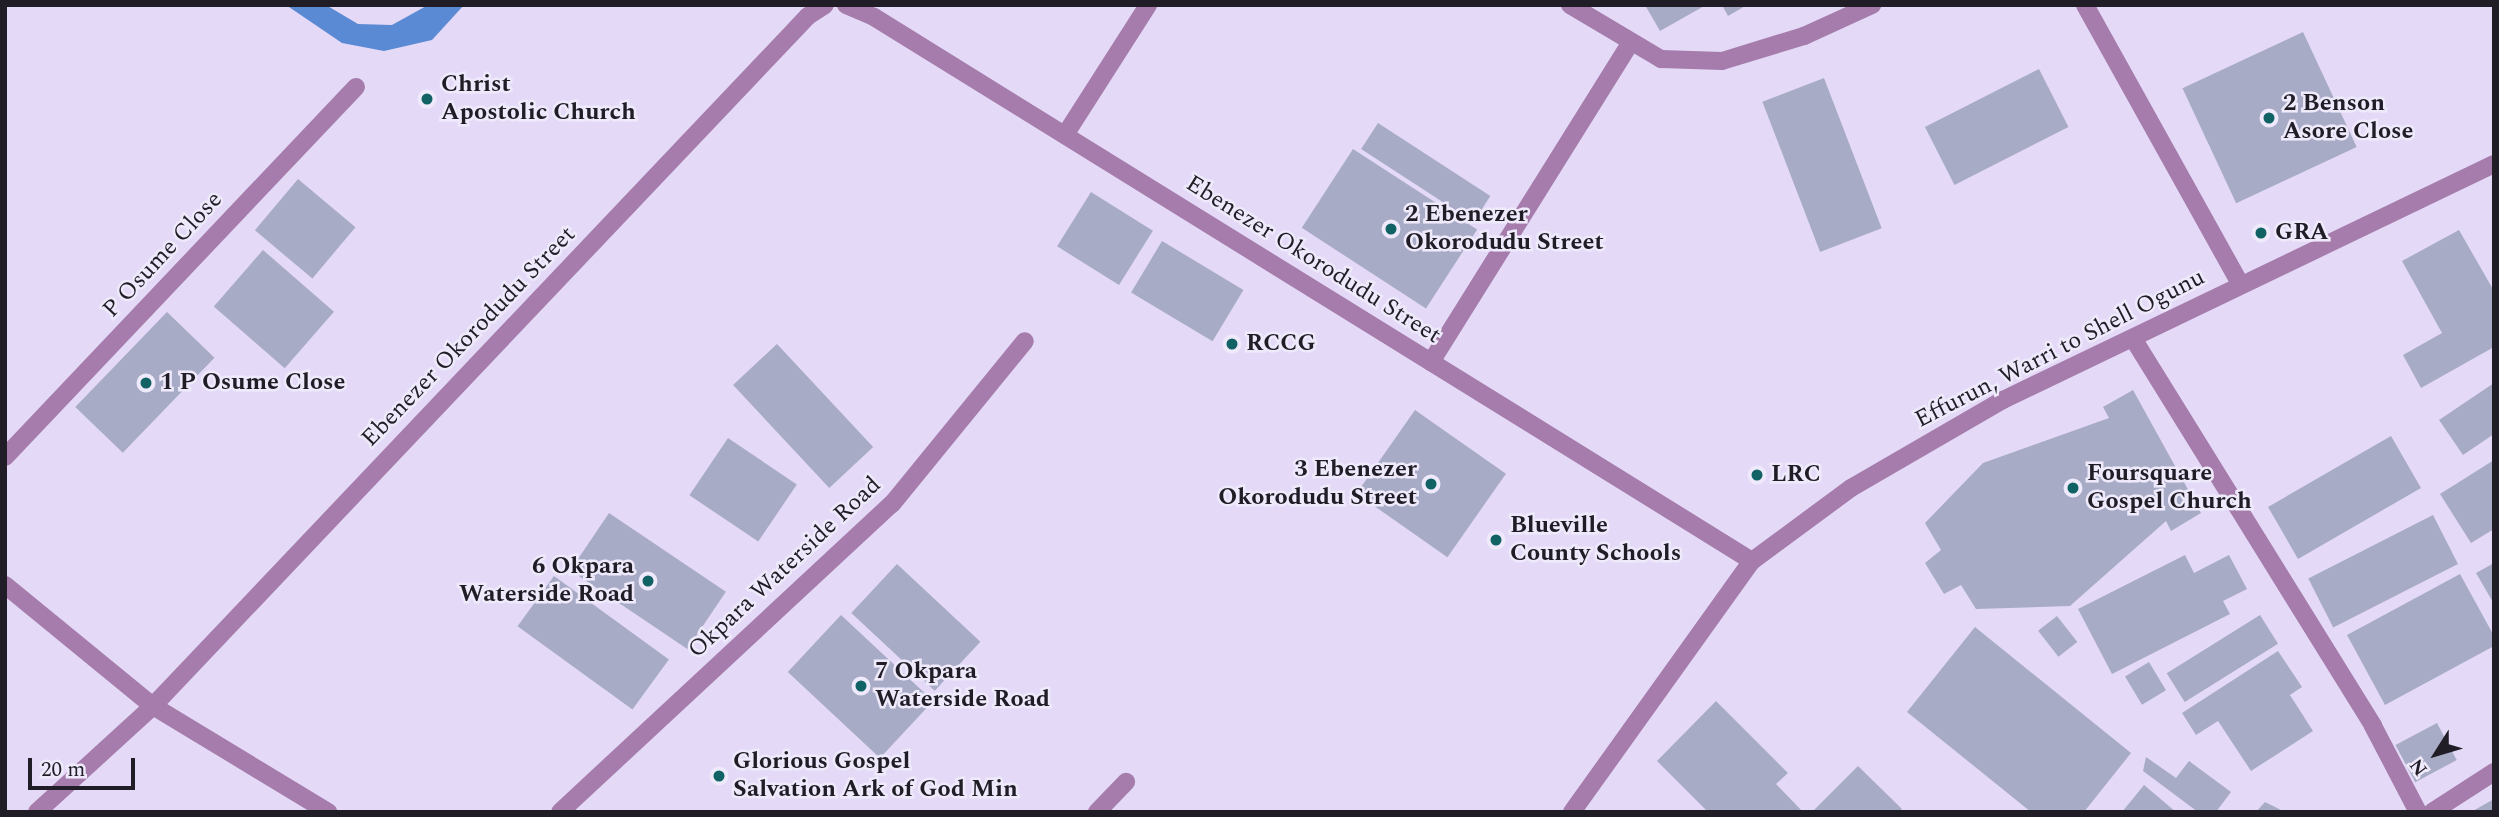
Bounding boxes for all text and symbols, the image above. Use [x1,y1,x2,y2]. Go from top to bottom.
place label: Christ Apostolic Church [441,71,636,127]
place label: 2 Benson Asore Close [2283,90,2413,146]
marker: Christ Apostolic Church [419,91,435,107]
marker: 2 Benson Asore Close [2261,110,2277,126]
street label: Ebenezer Okorodudu Street [1180,170,1446,350]
street label: P Osume Close [97,186,229,324]
place label: 2 Ebenezer Okorodudu Street [1405,201,1604,257]
place label: GRA [2275,219,2329,247]
street label: Ebenezer Okorodudu Street [356,221,582,453]
marker: 2 Ebenezer Okorodudu Street [1383,221,1399,237]
marker: GRA [2253,225,2269,241]
street label: Effurun, Warri to Shell Ogunu [1910,263,2210,435]
place label: RCCG [1246,330,1316,358]
marker: RCCG [1224,336,1240,352]
place label: 1 P Osume Close [160,369,345,397]
marker: 1 P Osume Close [138,375,154,391]
place label: 3 Ebenezer Okorodudu Street [1218,456,1417,512]
place label: Foursquare Gospel Church [2087,460,2252,516]
place label: LRC [1771,461,1821,489]
marker: LRC [1749,467,1765,483]
street label: Okpara Waterside Road [683,471,887,665]
marker: 3 Ebenezer Okorodudu Street [1423,476,1439,492]
marker: Foursquare Gospel Church [2065,480,2081,496]
place label: Blueville County Schools [1510,512,1681,568]
marker: Blueville County Schools [1488,532,1504,548]
place label: 6 Okpara Waterside Road [459,553,634,609]
marker: 6 Okpara Waterside Road [640,573,656,589]
place label: 7 Okpara Waterside Road [875,658,1050,714]
marker: 7 Okpara Waterside Road [853,678,869,694]
north arrow [2401,719,2471,789]
scale bar [32,744,138,788]
place label: Glorious Gospel Salvation Ark of God Min [733,748,1018,804]
text: N [2403,752,2435,782]
text: 20 m [41,754,85,786]
marker: Glorious Gospel Salvation Ark of God Min [711,768,727,784]

